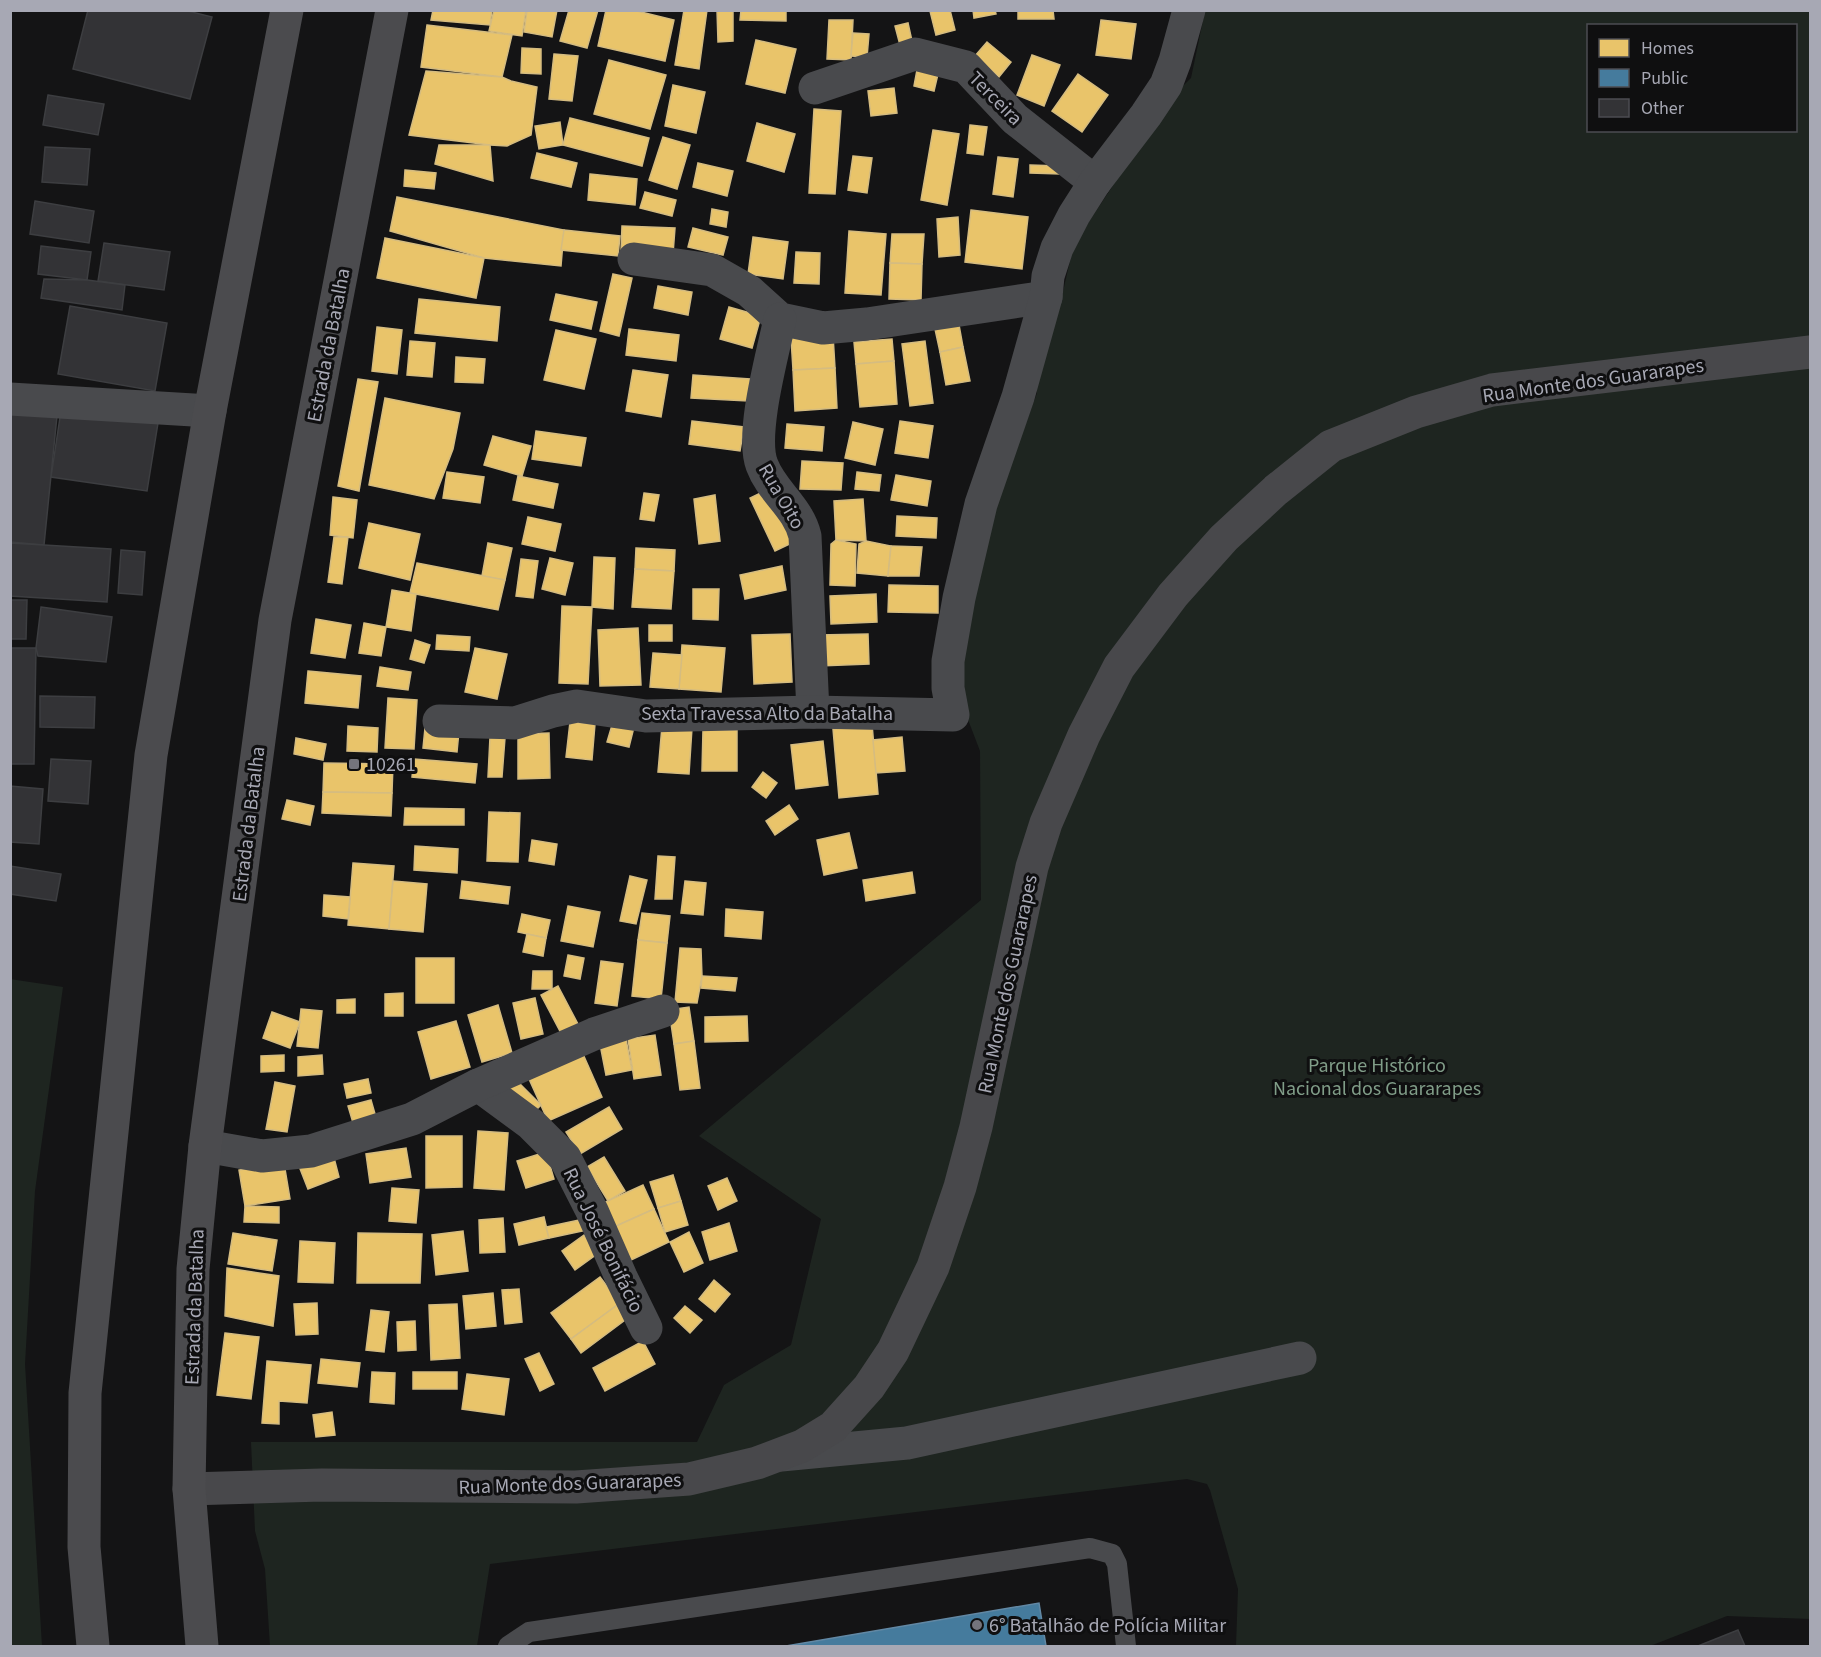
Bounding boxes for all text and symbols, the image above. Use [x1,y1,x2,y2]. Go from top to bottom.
legend [1587,24,1797,132]
text: Homes [1641,36,1694,61]
street label: Terceira [962,65,1029,132]
text: Public [1641,66,1688,91]
text: Other [1641,96,1685,121]
street label: Estrada da Batalha [300,266,358,425]
street label: Rua Monte dos Guararapes [1481,352,1706,410]
street label: Rua Oito [751,458,811,535]
street label: Sexta Travessa Alto da Batalha [641,700,893,728]
street label: Estrada da Batalha [226,745,272,903]
place label: 10261 [366,751,416,779]
marker: 10261 [347,757,361,771]
street label: Rua Monte dos Guararapes [971,872,1045,1096]
park label: Parque Histórico Nacional dos Guararapes [1273,1052,1481,1103]
street label: Rua José Bonifácio [556,1163,650,1318]
street label: Estrada da Batalha [178,1228,212,1386]
street label: Rua Monte dos Guararapes [458,1466,682,1502]
place label: 6° Batalhão de Polícia Militar [989,1612,1226,1640]
marker: 6° Batalhão de Polícia Militar [970,1618,984,1632]

